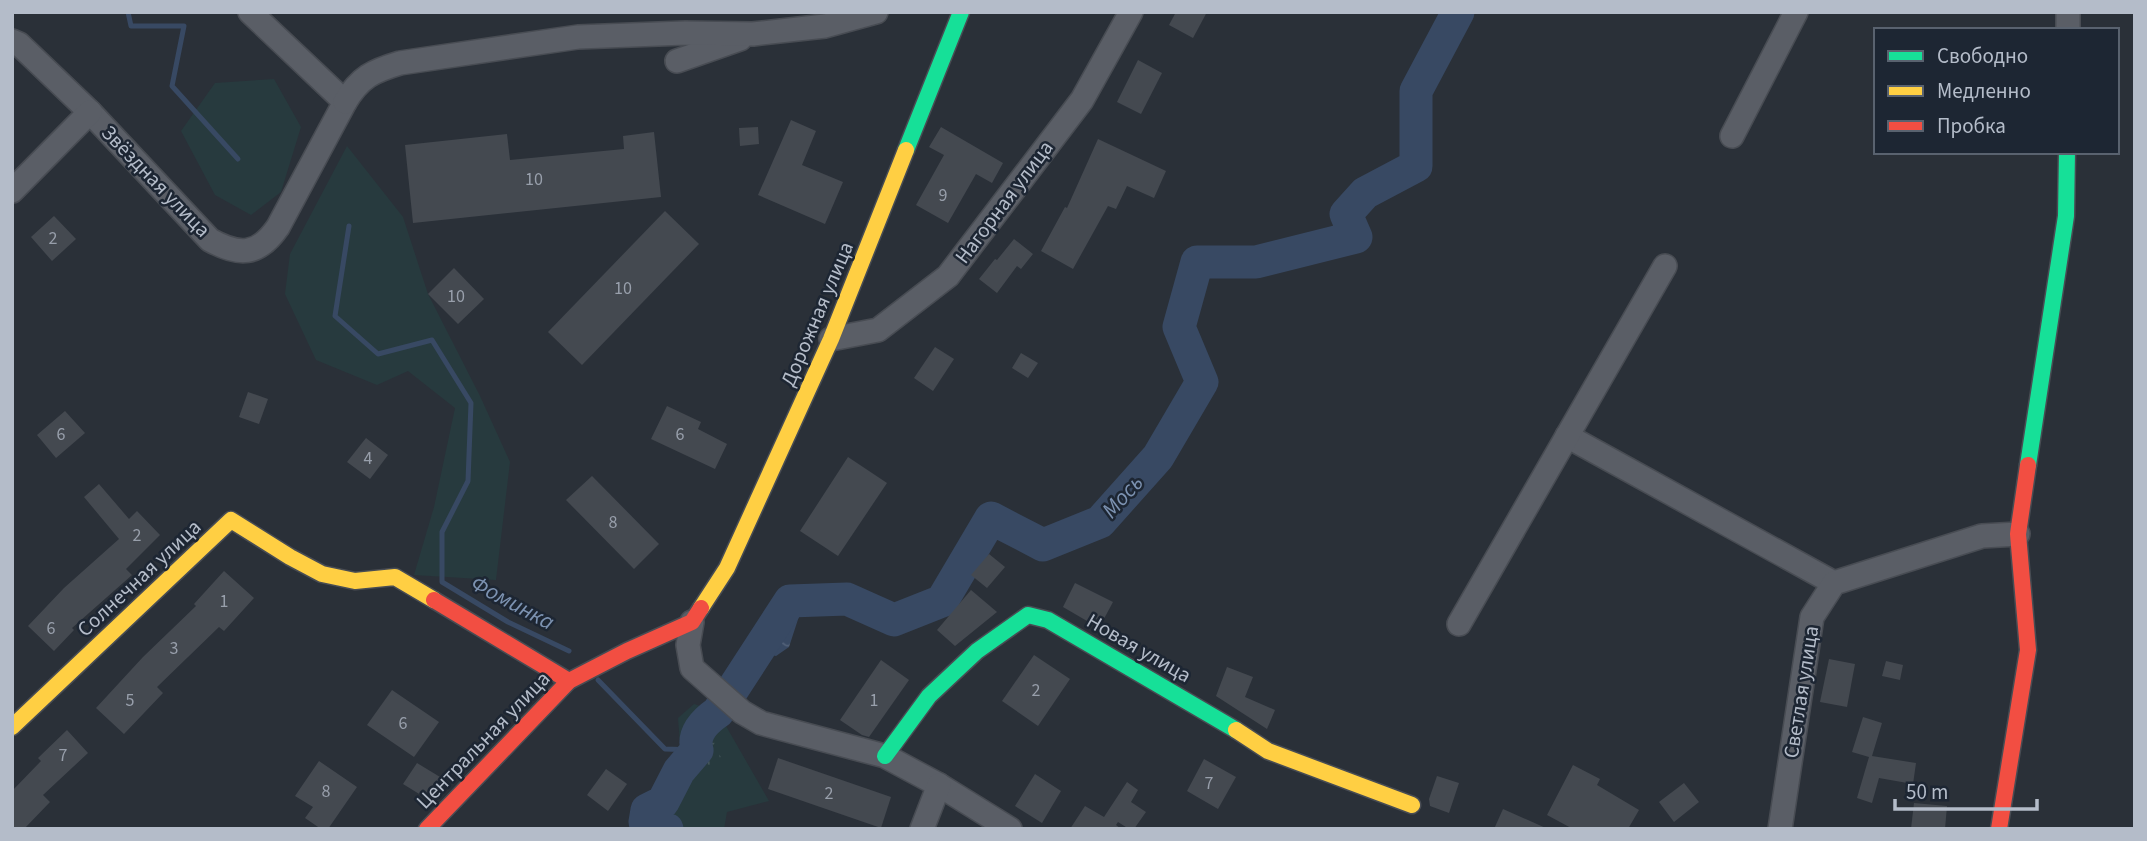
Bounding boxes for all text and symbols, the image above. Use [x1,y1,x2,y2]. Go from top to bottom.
legend [1874,28,2119,154]
text: Свободно [1937,41,2028,71]
text: Медленно [1937,76,2031,106]
text: Пробка [1937,111,2006,141]
street label: Звёздная улица [95,118,217,244]
street label: Нагорная улица [948,134,1060,270]
house number: 10 [525,167,543,192]
house number: 9 [939,183,948,208]
house number: 2 [49,226,58,251]
street label: Дорожная улица [773,237,861,391]
house number: 10 [614,276,632,301]
house number: 10 [447,284,465,309]
house number: 6 [57,422,66,447]
house number: 6 [676,422,685,447]
house number: 4 [364,446,373,471]
water label: Мось [1094,467,1151,525]
house number: 8 [609,510,618,535]
street label: Солнечная улица [70,512,208,644]
house number: 2 [133,523,142,548]
water label: Фоминка [465,567,560,638]
house number: 1 [220,589,228,614]
street label: Новая улица [1081,606,1197,690]
house number: 6 [47,616,56,641]
street label: Светлая улица [1776,624,1826,760]
house number: 3 [170,636,179,661]
street label: Центральная улица [409,664,557,816]
house number: 2 [1032,678,1041,703]
house number: 5 [126,688,135,713]
house number: 1 [870,688,878,713]
house number: 6 [399,711,408,736]
house number: 7 [59,743,68,768]
scale bar [1895,768,2037,812]
house number: 7 [1205,771,1214,796]
text: 50 m [1906,777,1948,807]
house number: 8 [322,779,331,804]
house number: 2 [825,781,834,806]

